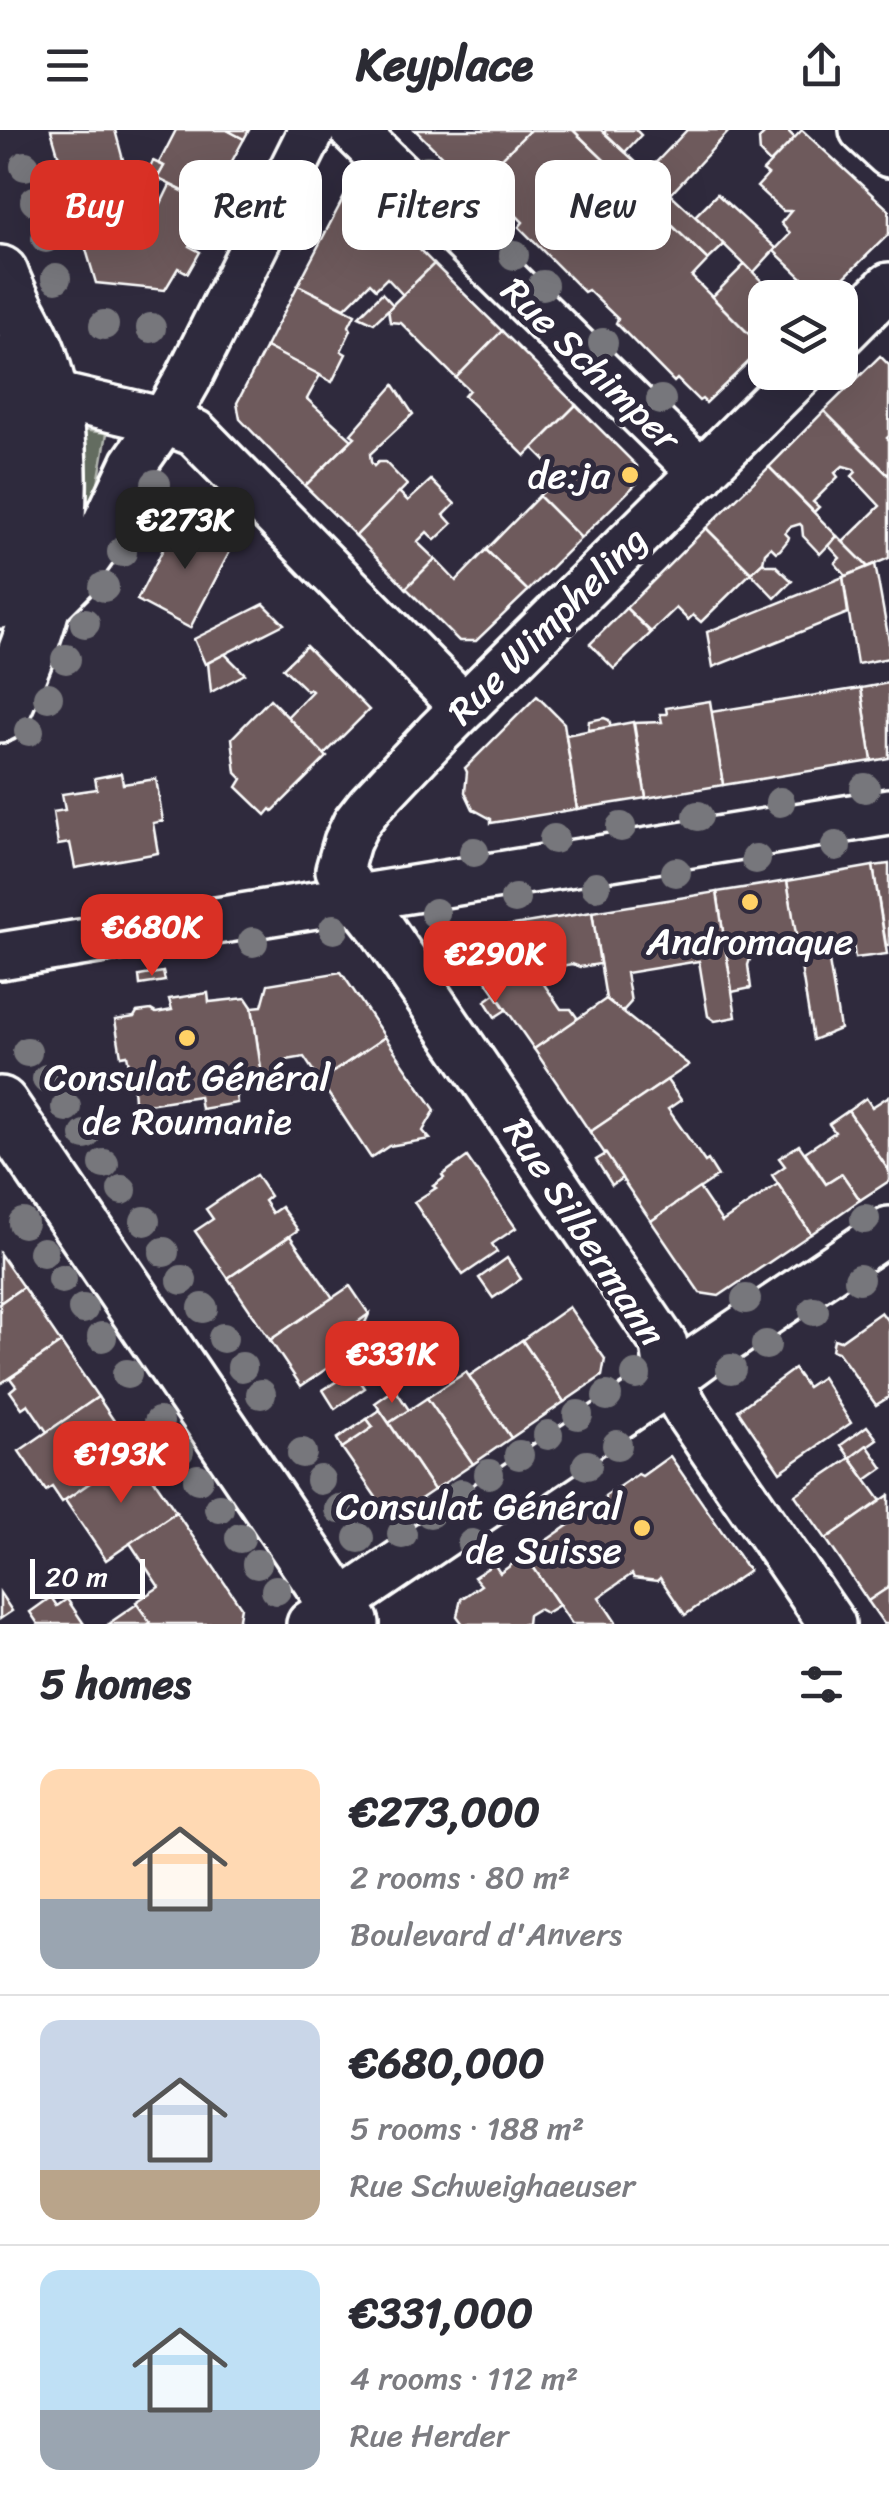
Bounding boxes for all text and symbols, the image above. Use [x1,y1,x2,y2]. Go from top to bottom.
text: Keyplace [356,25,533,105]
icon: menu [40,38,95,93]
icon: share [794,38,849,93]
chip: Buy [30,160,159,250]
chip: Rent [179,160,322,250]
chip: Filters [342,160,515,250]
chip: New [535,160,671,250]
street label: Rue Schimper [485,260,699,470]
map controls [748,280,858,390]
button: layers [748,280,858,390]
place label: de:ja [528,442,611,509]
marker: de:ja [619,464,641,486]
pin: €273K [115,487,255,572]
text: €273K [137,491,233,548]
street label: Rue Wimpheling [431,509,664,742]
marker: Andromaque [739,891,761,913]
pin: €680K [82,894,222,979]
text: €680K [103,898,201,955]
place label: Andromaque [646,908,854,975]
pin: €290K [425,921,565,1006]
text: €290K [445,925,545,982]
marker: Consulat Général de Roumanie [176,1027,198,1049]
place label: Consulat Général de Roumanie [44,1044,331,1155]
street label: Rue Silbermann [485,1104,684,1361]
pin: €331K [322,1321,462,1406]
text: €331K [347,1325,437,1382]
pin: €193K [51,1421,191,1506]
text: €193K [75,1425,167,1482]
place label: Consulat Général de Suisse [336,1473,623,1584]
marker: Consulat Général de Suisse [631,1517,653,1539]
text: 20 m [45,1552,108,1601]
scale bar [30,1554,145,1598]
text: 5 homes [40,1647,191,1721]
icon: filters [794,1657,849,1712]
text: €273,000 [350,1775,540,1849]
icon: home [120,1809,240,1929]
text: 2 rooms · 80 m² [350,1849,570,1906]
text: Boulevard d'Anvers [350,1906,622,1963]
text: €680,000 [350,2026,545,2100]
icon: home [120,2060,240,2180]
text: 5 rooms · 188 m² [350,2100,584,2157]
text: Rue Schweighaeuser [350,2157,635,2214]
text: €331,000 [350,2276,533,2350]
icon: home [120,2310,240,2430]
text: 4 rooms · 112 m² [350,2350,578,2407]
text: Rue Herder [350,2407,509,2464]

